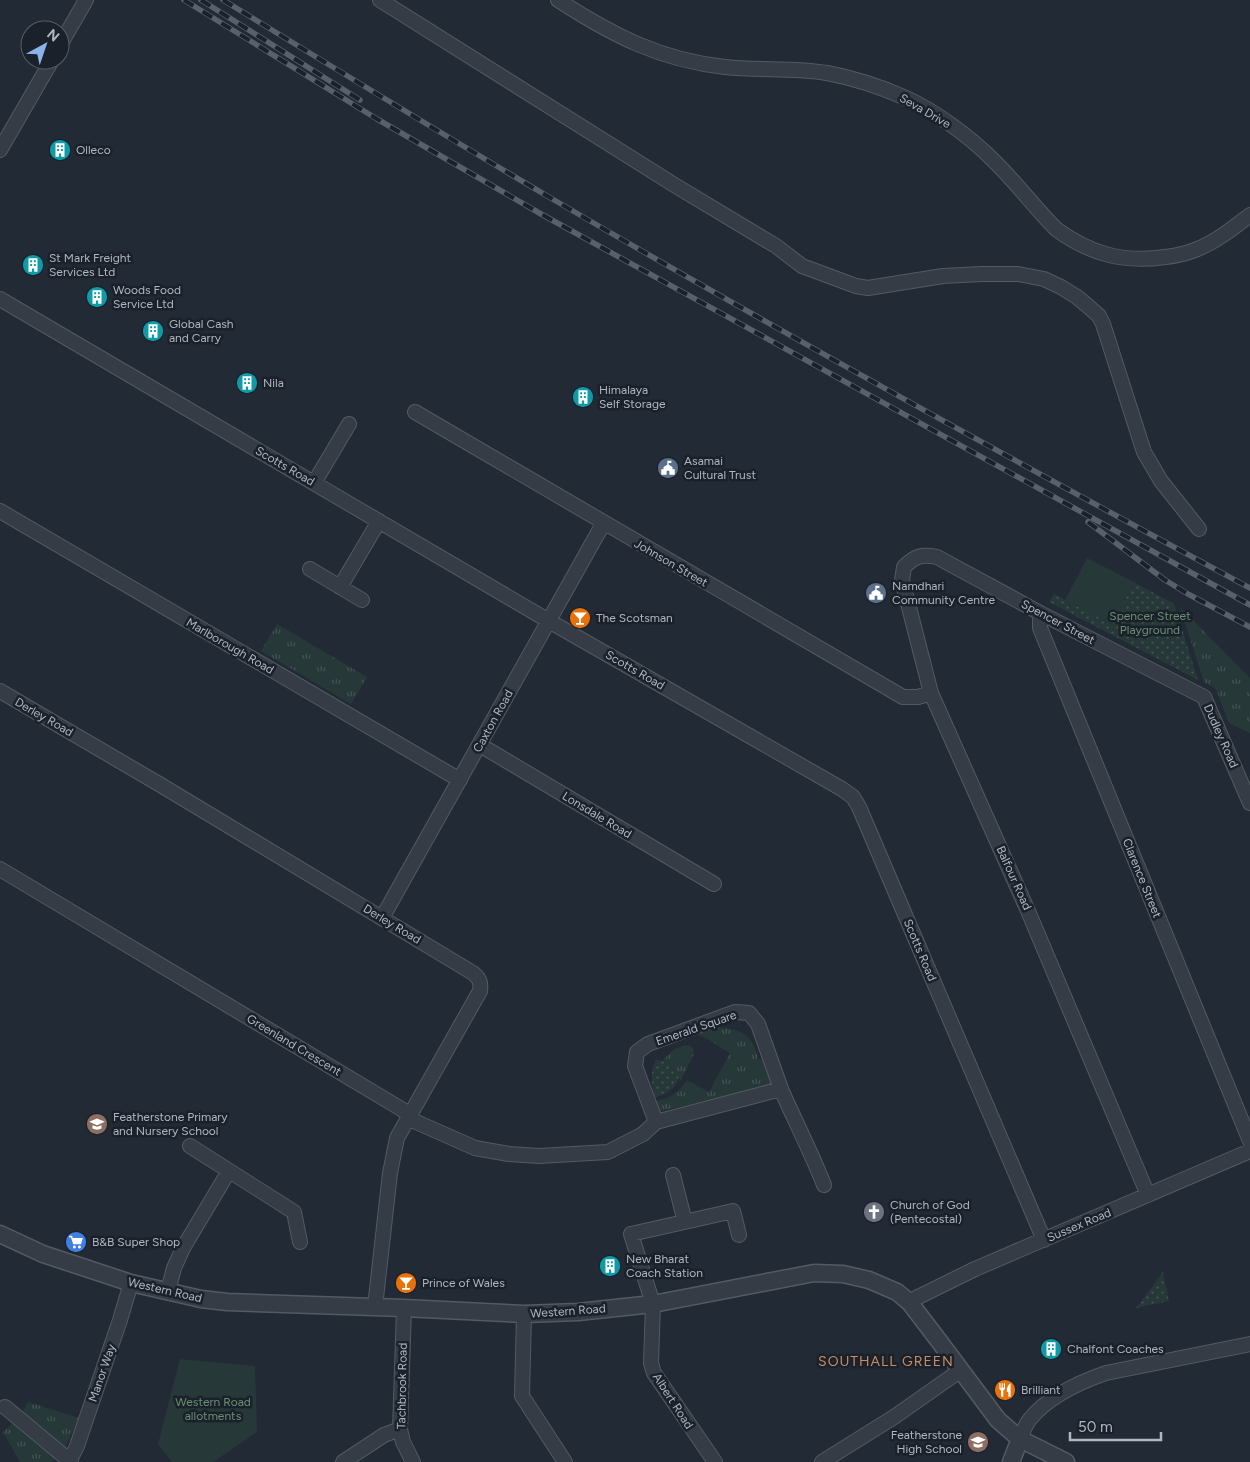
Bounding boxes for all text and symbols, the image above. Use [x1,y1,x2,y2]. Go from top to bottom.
north arrow [20,20,70,70]
text: N [43,25,63,45]
street label: Seva Drive [897,91,953,131]
building icon: Olleco [48,138,72,162]
place label: Olleco [76,143,111,157]
place label: St Mark Freight Services Ltd [49,251,132,279]
building icon: St Mark Freight Services Ltd [21,253,45,277]
place label: Woods Food Service Ltd [113,283,181,311]
building icon: Woods Food Service Ltd [85,285,109,309]
place label: Global Cash and Carry [169,317,234,345]
building icon: Global Cash and Carry [141,319,165,343]
building icon: Nila [235,371,259,395]
place label: Nila [263,376,284,390]
place label: Himalaya Self Storage [599,383,666,411]
building icon: Himalaya Self Storage [571,385,595,409]
street label: Scotts Road [253,443,317,489]
place label: Asamai Cultural Trust [684,454,756,482]
public building icon: Asamai Cultural Trust [656,456,680,480]
street label: Johnson Street [632,536,711,590]
place label: Namdhari Community Centre [892,579,996,607]
public building icon: Namdhari Community Centre [864,581,888,605]
street label: Spencer Street [1019,597,1098,647]
bar icon: The Scotsman [568,606,592,630]
park label: Spencer Street Playground [1109,609,1191,637]
place label: The Scotsman [596,611,673,625]
street label: Marlborough Road [184,615,276,677]
street label: Scotts Road [603,647,667,693]
street label: Caxton Road [470,687,516,755]
street label: Derley Road [12,695,76,739]
street label: Dudley Road [1201,702,1241,770]
street label: Lonsdale Road [560,789,634,841]
street label: Clarence Street [1120,836,1164,920]
street label: Balfour Road [994,844,1034,912]
street label: Derley Road [361,901,423,947]
street label: Scotts Road [901,917,939,983]
street label: Emerald Square [654,1007,739,1048]
street label: Greenland Crescent [244,1011,344,1079]
place label: Featherstone Primary and Nursery School [113,1110,228,1138]
school or university icon: Featherstone Primary and Nursery School [85,1112,109,1136]
place label: Church of God (Pentecostal) [890,1198,970,1226]
church icon: Church of God (Pentecostal) [862,1200,886,1224]
street label: Sussex Road [1045,1205,1113,1245]
supermarket icon: B&B Super Shop [64,1230,88,1254]
place label: B&B Super Shop [92,1235,180,1249]
place label: New Bharat Coach Station [626,1252,703,1280]
building icon: New Bharat Coach Station [598,1254,622,1278]
bar icon: Prince of Wales [394,1271,418,1295]
street label: Western Road [127,1275,203,1305]
place label: Prince of Wales [422,1276,505,1290]
street label: Western Road [530,1301,606,1321]
building icon: Chalfont Coaches [1039,1337,1063,1361]
street label: Manor Way [86,1342,119,1404]
place label: Chalfont Coaches [1067,1342,1164,1356]
street label: Tachbrook Road [394,1343,410,1429]
district label: SOUTHALL GREEN [818,1353,954,1370]
street label: Albert Road [650,1371,696,1431]
restaurant icon: Brilliant [993,1378,1017,1402]
place label: Brilliant [1021,1383,1061,1397]
park label: Western Road allotments [175,1395,251,1423]
scale bar [1070,1410,1161,1442]
text: 50 m [1078,1418,1113,1436]
place label: Featherstone High School [891,1428,962,1456]
school or university icon: Featherstone High School [966,1430,990,1454]

